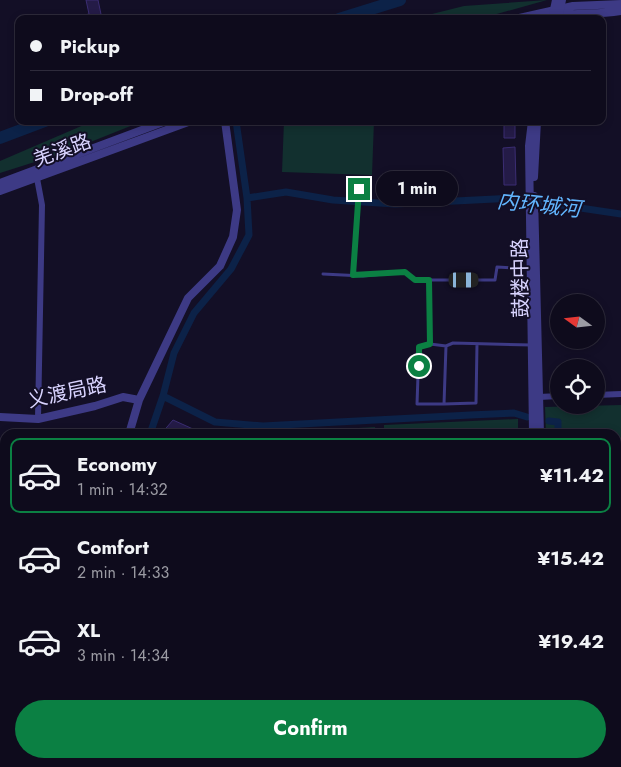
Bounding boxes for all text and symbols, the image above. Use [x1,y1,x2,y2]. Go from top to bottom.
text: Pickup [60,33,120,60]
text: Drop-off [60,81,133,108]
street label: 羌溪路 [29,127,95,174]
callout: 1 min [376,172,459,206]
text: 1 min [397,177,437,200]
route end [348,178,370,200]
water label: 内环城河 [496,186,586,225]
street label: 鼓楼中路 [505,238,536,318]
car [449,273,479,288]
north arrow [550,294,605,349]
map controls [550,294,605,414]
route start [408,355,430,377]
button: locate [550,359,605,414]
street label: 义渡局路 [25,370,109,415]
text: Economy [77,451,157,478]
icon: car [17,453,62,498]
text: ¥11.42 [540,462,604,489]
text: 1 min · 14:32 [77,478,168,501]
text: Comfort [77,534,149,561]
icon: car [17,536,62,581]
text: ¥15.42 [538,545,604,572]
text: 2 min · 14:33 [77,561,169,584]
text: XL [77,617,100,644]
icon: car [17,619,62,664]
text: ¥19.42 [538,628,604,655]
text: 3 min · 14:34 [77,644,169,667]
button: Confirm [15,700,606,758]

